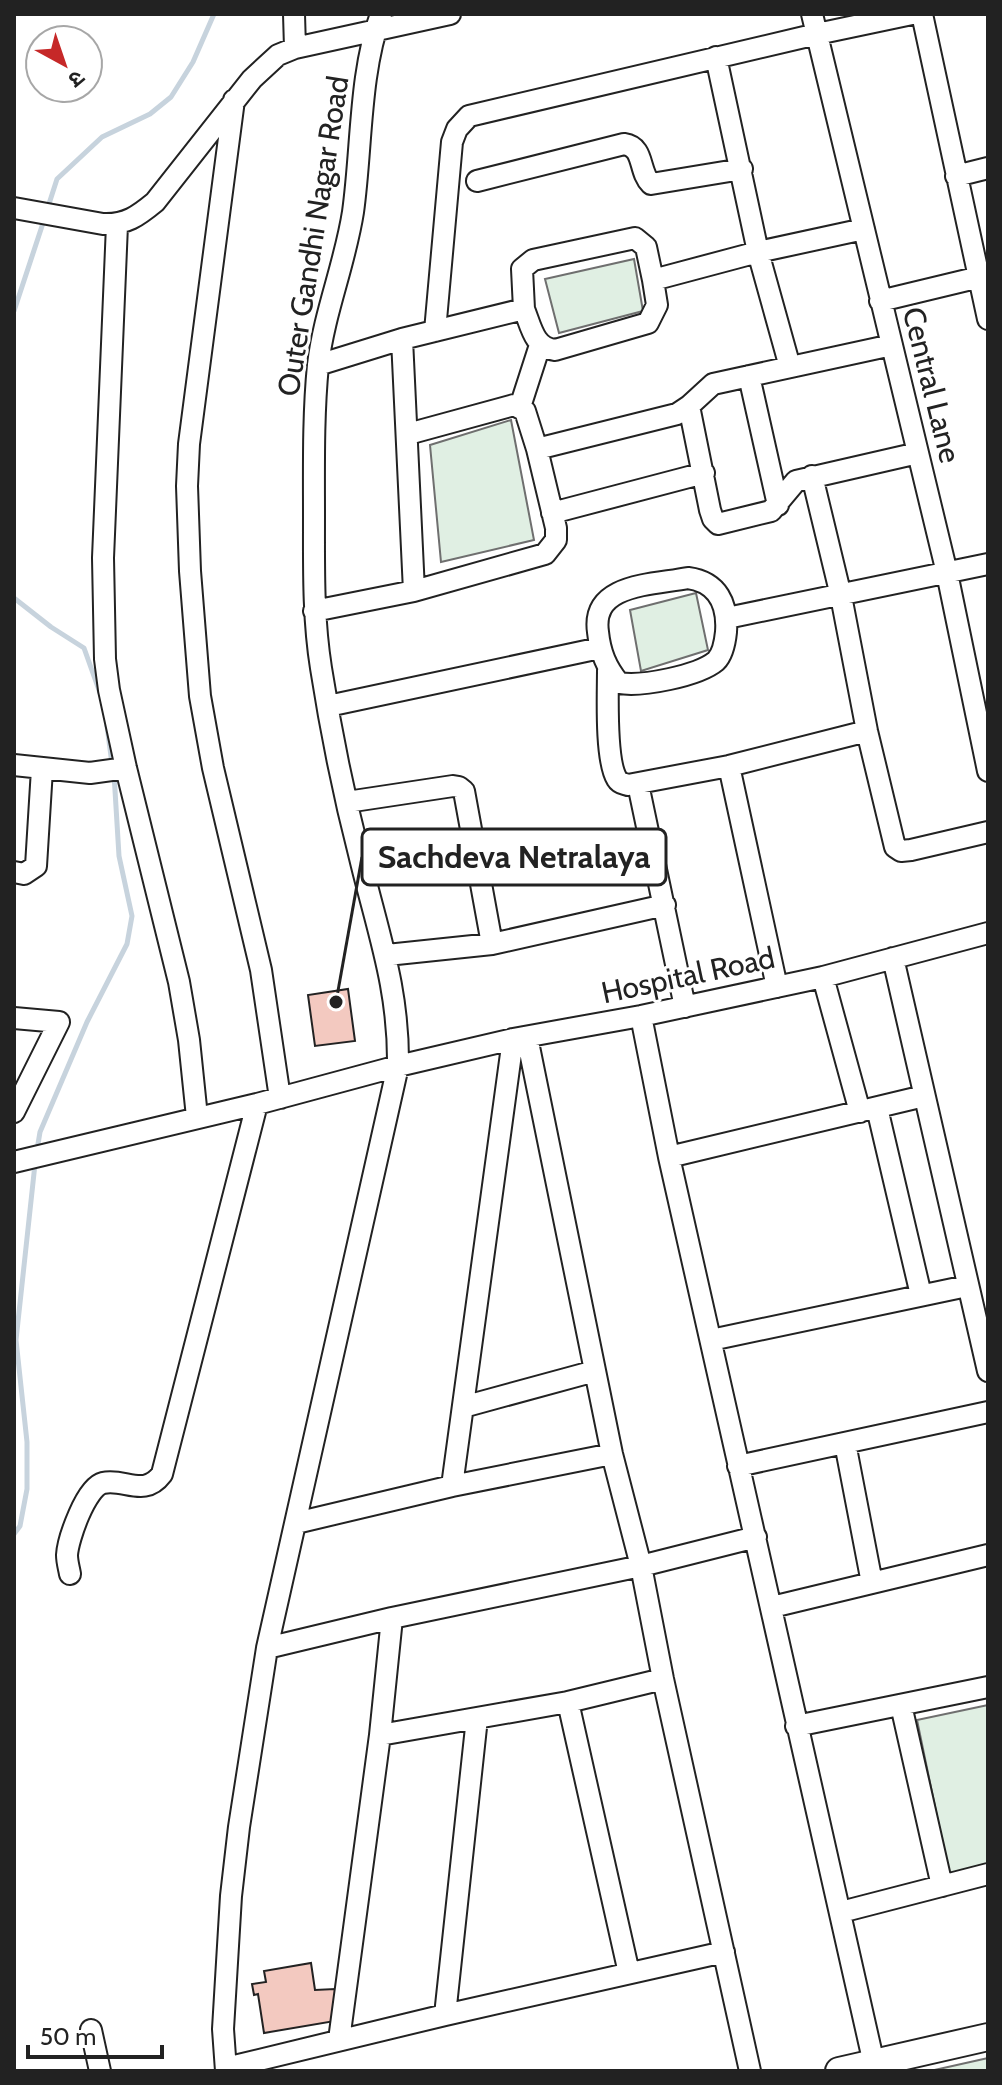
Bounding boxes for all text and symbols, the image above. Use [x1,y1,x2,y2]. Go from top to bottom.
north arrow [24,24,104,104]
text: उ [62,64,90,94]
street label: Outer Gandhi Nagar Road [269,73,357,399]
street label: Central Lane [895,303,969,467]
callout: Sachdeva Netralaya [362,829,666,885]
text: Sachdeva Netralaya [378,837,650,876]
street label: Hospital Road [598,939,778,1011]
scale bar [28,2009,162,2059]
text: 50 m [40,2022,96,2051]

